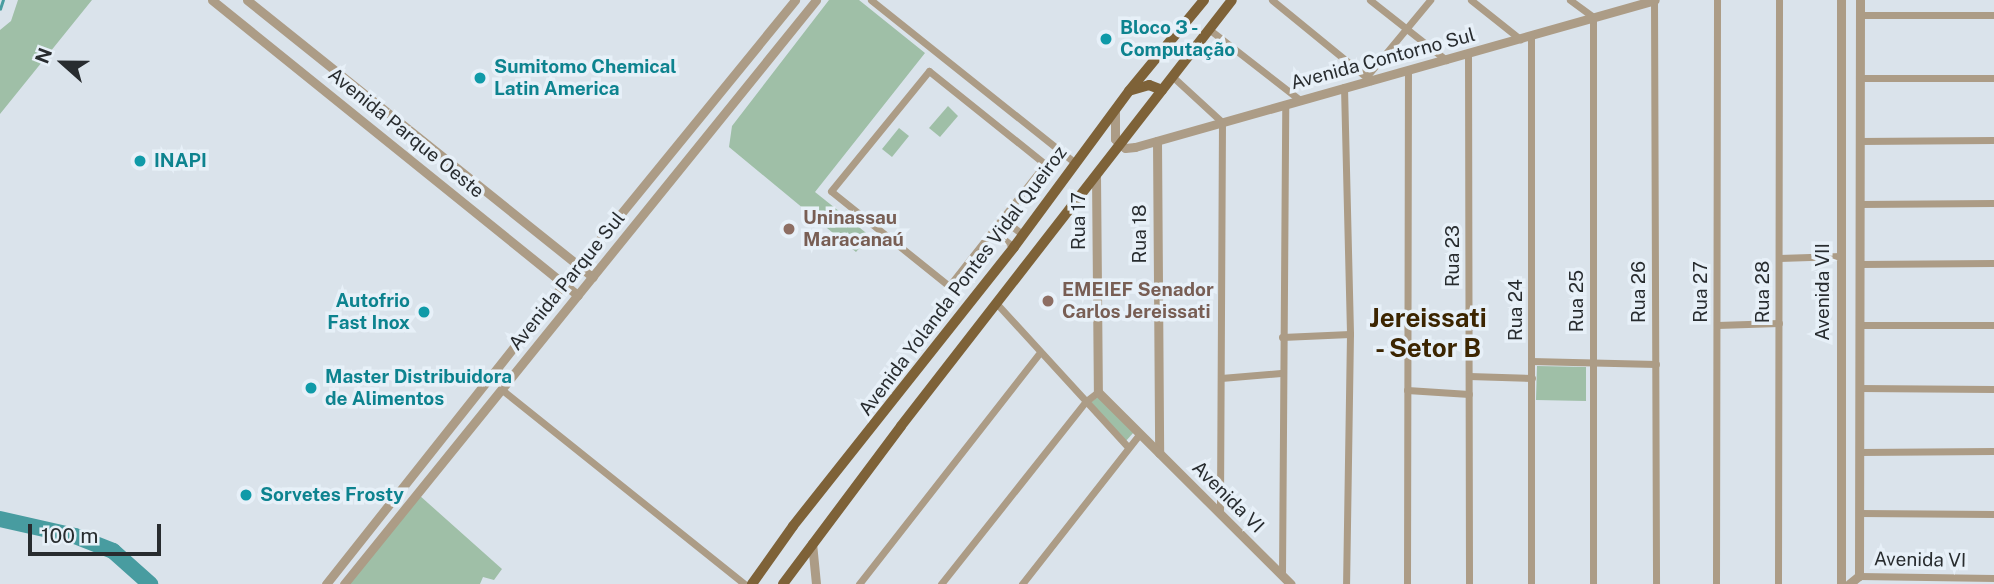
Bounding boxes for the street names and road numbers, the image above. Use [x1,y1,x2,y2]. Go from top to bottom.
street label: Avenida Contorno Sul [1288,23,1478,95]
street label: Avenida Parque Oeste [323,63,489,203]
street label: Avenida Yolanda Pontes Vidal Queiroz [854,142,1072,420]
street label: Rua 17 [1068,192,1090,250]
street label: Rua 18 [1129,205,1151,263]
street label: Avenida Parque Sul [504,207,630,355]
street label: Rua 23 [1442,225,1464,287]
street label: Avenida VII [1812,243,1834,341]
street label: Rua 26 [1628,261,1650,323]
street label: Rua 27 [1690,261,1712,323]
street label: Rua 28 [1752,261,1774,323]
street label: Rua 25 [1566,270,1588,332]
street label: Rua 24 [1505,279,1527,341]
street label: Avenida VI [1187,456,1269,538]
street label: Avenida VI [1873,548,1967,572]

